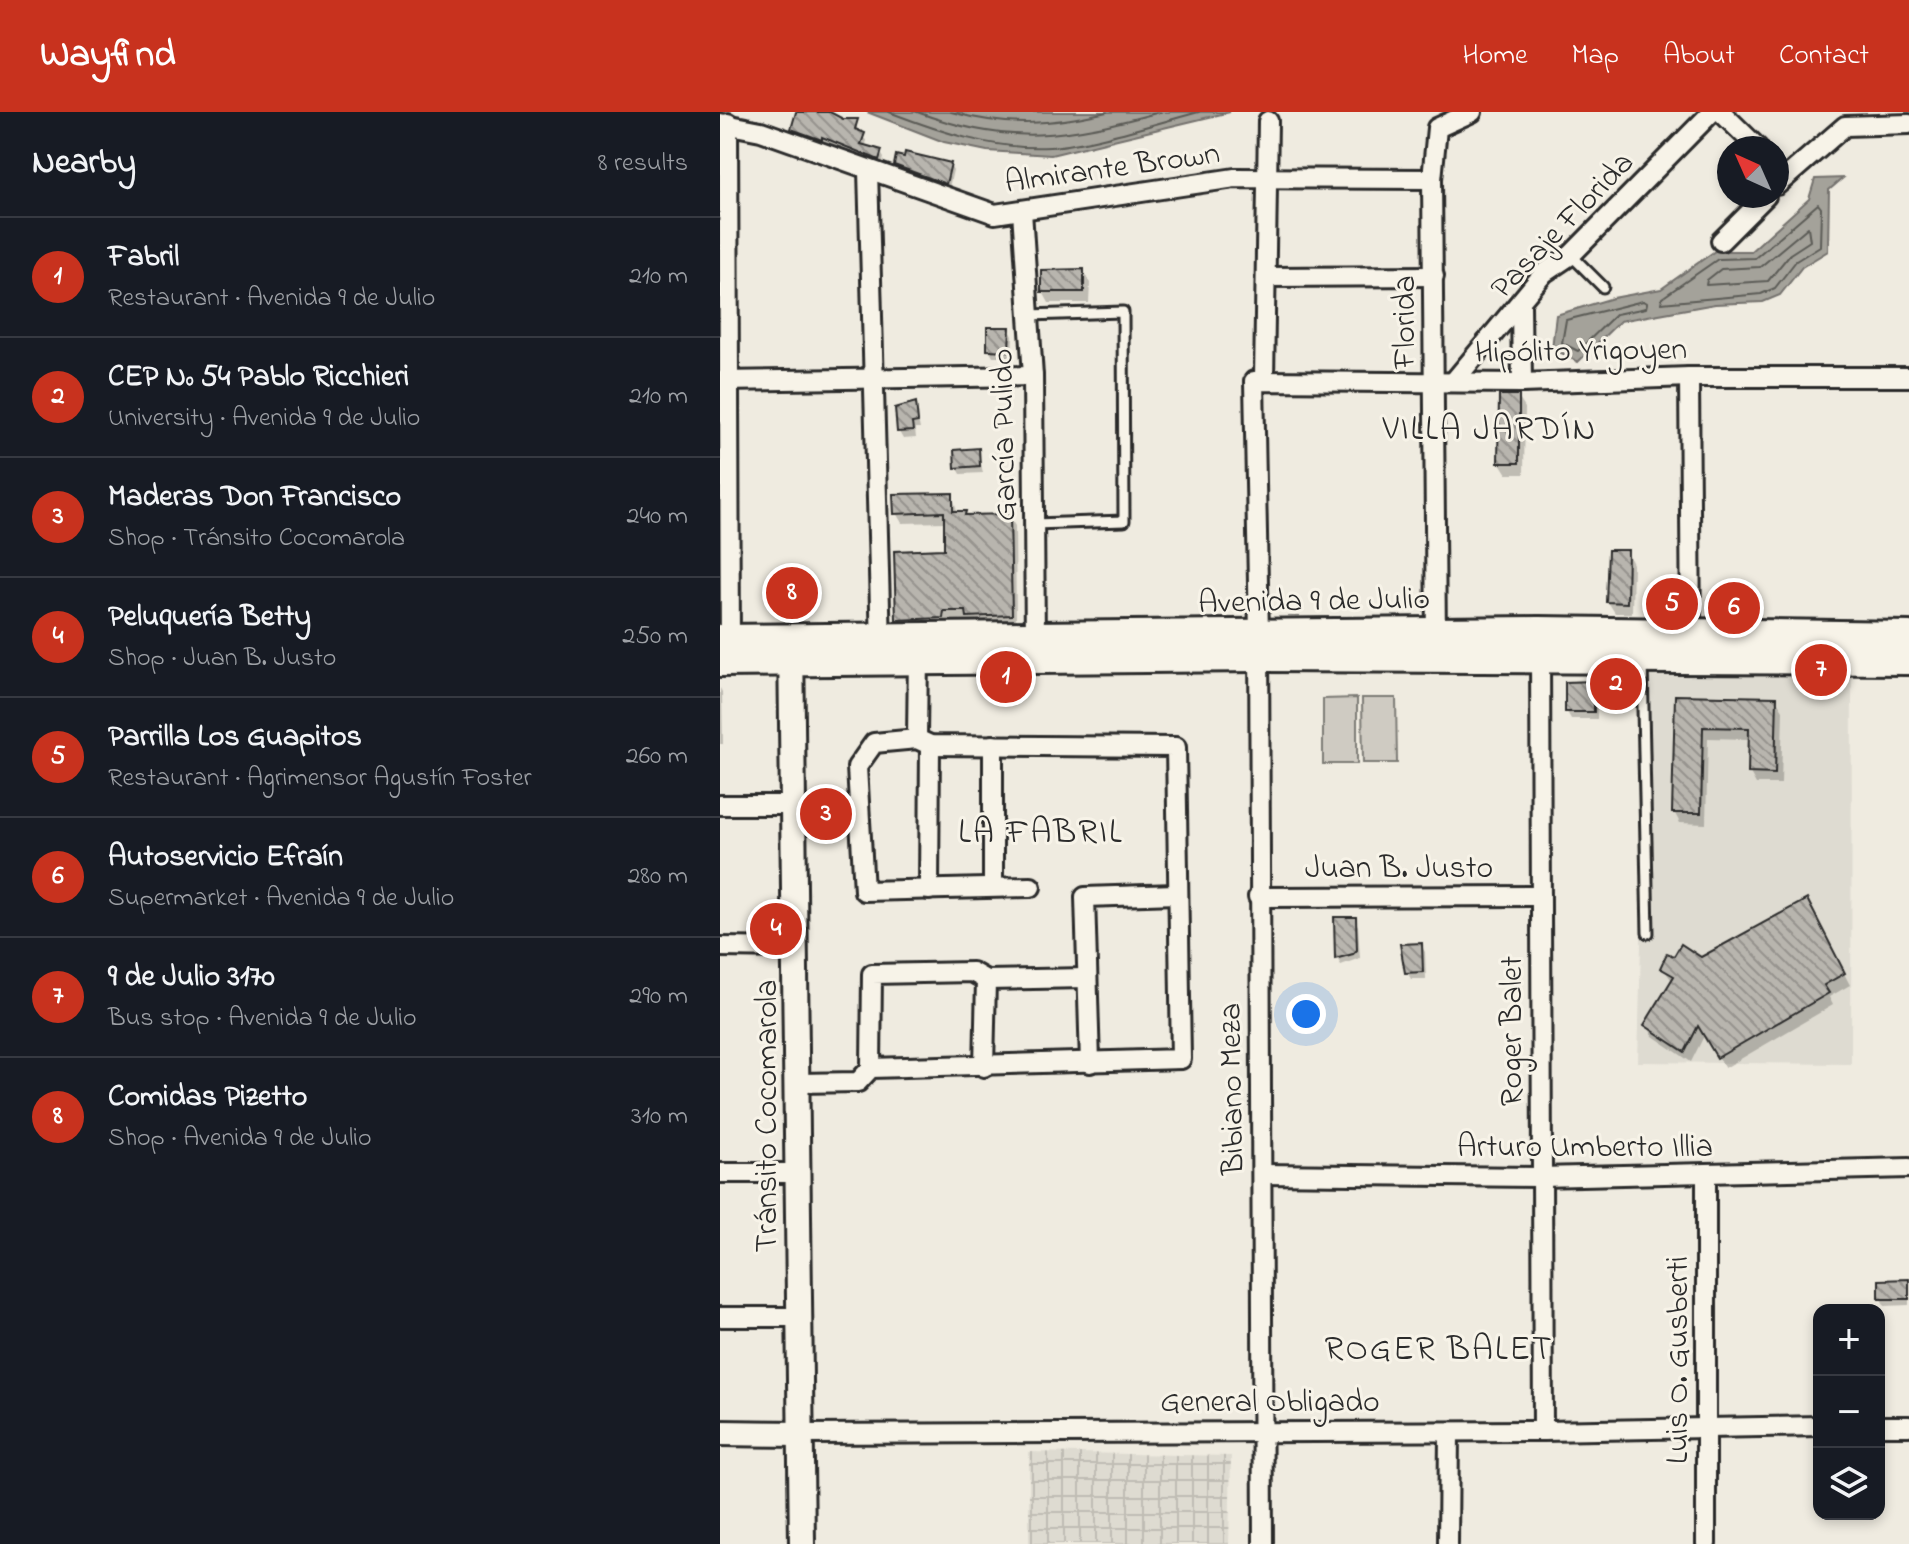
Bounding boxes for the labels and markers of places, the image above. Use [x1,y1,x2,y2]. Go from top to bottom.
pin: 8 [766,563,818,623]
pin: 5 [1646,574,1698,634]
pin: 6 [1708,578,1760,638]
pin: 7 [1795,640,1847,700]
pin: 1 [980,647,1032,707]
pin: 2 [1590,654,1642,714]
pin: 3 [800,784,852,844]
pin: 4 [750,899,802,959]

